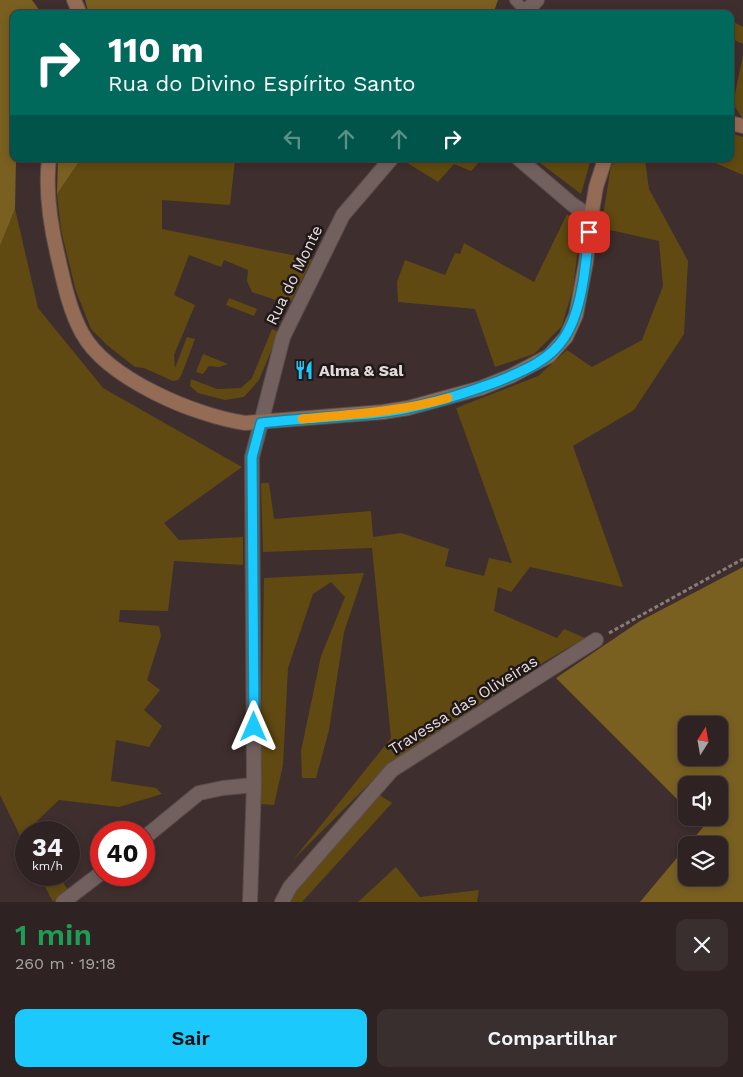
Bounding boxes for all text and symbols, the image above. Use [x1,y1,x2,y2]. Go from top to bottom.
text: 110 m [108,29,204,71]
icon: right [25,30,90,95]
text: Rua do Divino Espírito Santo [108,71,415,96]
icon: left [279,125,307,153]
icon: ahead [332,125,360,153]
icon: ahead [385,125,413,153]
icon: right [438,125,466,153]
pin [568,211,610,253]
icon: arrive [575,218,603,246]
street label: Rua do Monte [262,222,326,328]
restaurant icon: Alma & Sal [293,359,315,381]
place label: Alma & Sal [319,361,404,380]
street label: Travessa das Oliveiras [385,651,541,759]
position arrow [227,700,279,752]
north arrow [678,716,728,766]
map controls [678,716,728,886]
button: sound [678,776,728,826]
speed limit sign: 40 [90,821,155,886]
text: 34 [32,833,63,862]
button: layers [678,836,728,886]
text: km/h [32,859,63,873]
text: 1 min [15,917,92,952]
button: close [676,919,728,971]
text: 260 m · 19:18 [15,954,116,973]
button: Sair [15,1009,367,1067]
button: Compartilhar [377,1009,728,1067]

